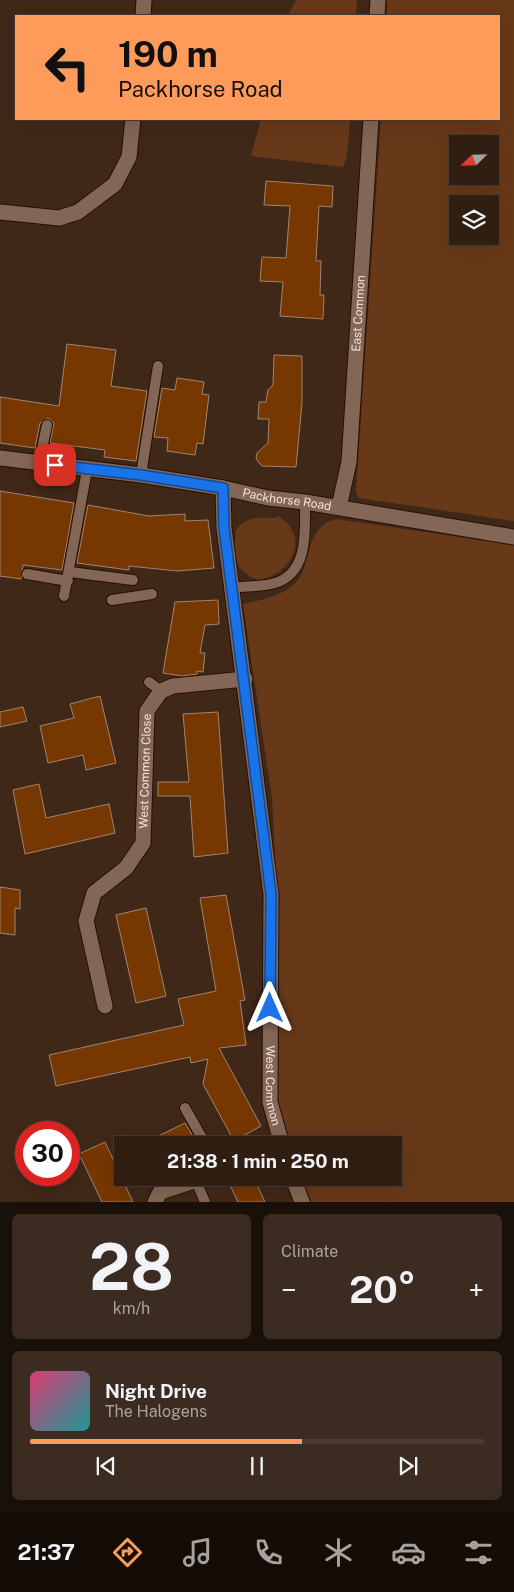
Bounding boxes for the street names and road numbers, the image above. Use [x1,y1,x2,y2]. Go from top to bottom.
street label: East Common [349,274,368,352]
street label: Packhorse Road [241,486,332,513]
street label: West Common Close [136,713,154,829]
street label: West Common [263,1046,283,1127]

